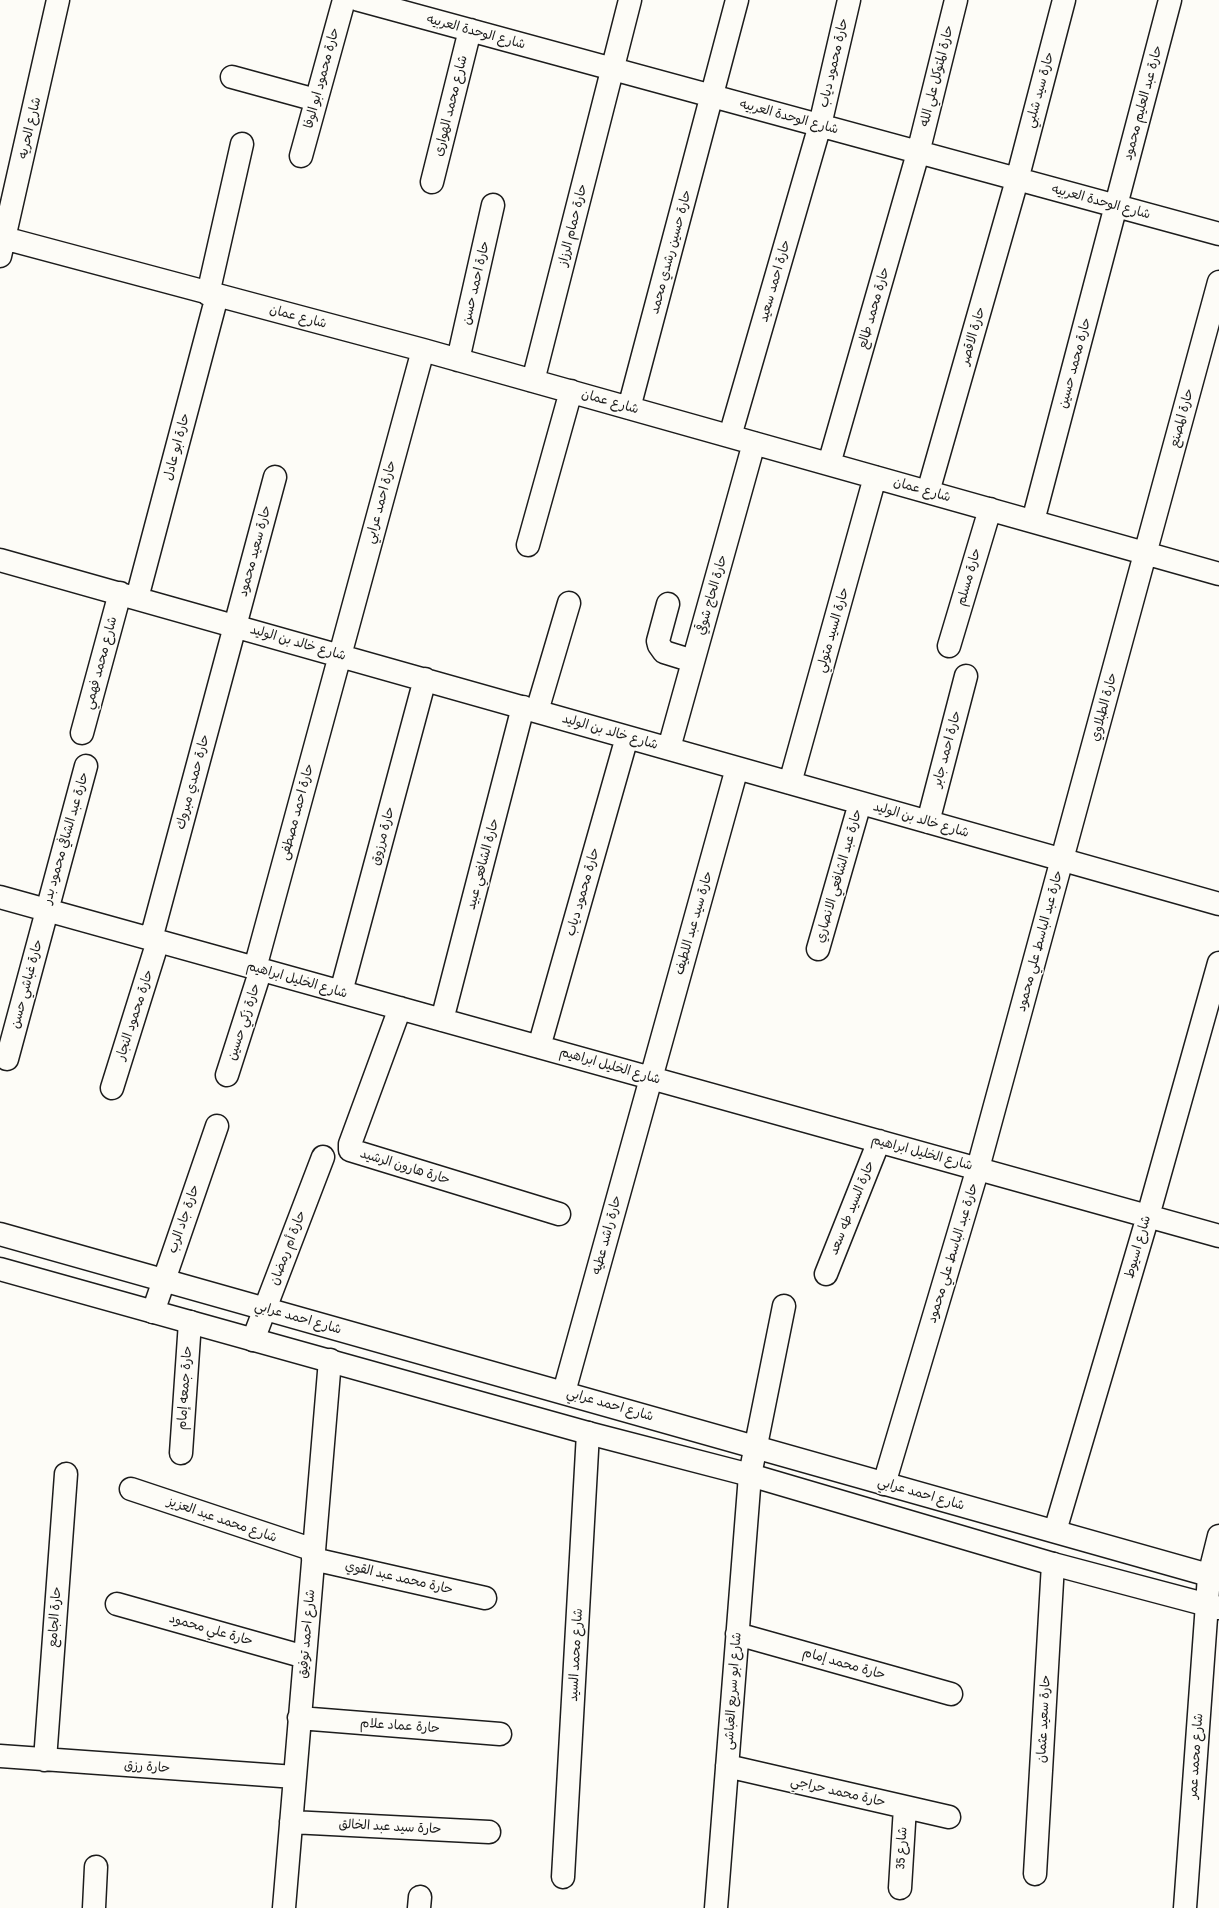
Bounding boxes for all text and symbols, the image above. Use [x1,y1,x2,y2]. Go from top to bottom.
street label: شارع الوحدة العربيه [425,11,527,53]
street label: حارة محمود دياب [816,17,852,109]
street label: حارة المتوكل علي الله [917,24,957,128]
street label: حارة محمود ابو الوفا [301,26,343,130]
street label: حارة عبد العليم محمود [1120,44,1166,162]
street label: حارة سيد شلبي [1022,50,1058,130]
street label: شارع محمد الهوارى [431,54,471,158]
street label: شارع الحريه [15,96,45,160]
street label: شارع الوحدة العربيه [738,96,840,138]
street label: شارع الوحدة العربيه [1050,181,1152,223]
street label: حارة حمام الرزاز [555,182,591,268]
street label: حارة حسين رشدي محمد [647,188,695,316]
street label: حارة احمد سعيد [756,238,794,324]
street label: حارة احمد حسن [459,240,493,326]
street label: حارة محمد طالع [855,265,893,351]
street label: شارع عمان [268,302,328,332]
street label: حارة الاقصر [957,305,989,367]
street label: حارة محمد حسين [1055,316,1095,410]
street label: شارع عمان [580,386,640,418]
street label: حارة المصنع [1167,387,1197,449]
street label: حارة ابو عادل [161,412,193,482]
street label: حارة احمد عرابي [362,459,400,545]
street label: شارع عمان [892,474,952,506]
street label: حارة سعيد محمود [235,504,275,598]
street label: حارة مسلم [953,546,985,608]
street label: حارة الحاج شوقي [693,553,731,637]
street label: حارة السيد متولي [813,586,853,674]
street label: شارع محمد فهمي [81,615,121,711]
street label: شارع خالد بن الوليد [248,622,348,664]
street label: حارة الطبلاوي [1087,671,1121,743]
street label: حارة احمد جابر [929,709,965,789]
street label: شارع خالد بن الوليد [560,711,660,753]
street label: حارة حمدي مبروك [173,733,213,831]
street label: حارة احمد مصطفى [277,762,317,862]
street label: حارة عبد الشافي محمود بدر [40,770,92,906]
street label: شارع خالد بن الوليد [871,799,971,841]
street label: حارة مرزوق [368,805,398,867]
street label: حارة عبد الشافعي الانصاري [812,807,866,945]
street label: حارة الشافعي عبيد [463,817,503,911]
street label: حارة محمود دياب [563,846,603,938]
street label: حارة سيد عبد اللطيف [672,869,716,977]
street label: حارة عبد الباسط علي محمود [1014,869,1066,1013]
street label: حارة غباشي حسن [8,938,46,1030]
street label: شارع الخليل ابراهيم [245,958,349,1002]
street label: حارة محمود النجار [113,968,157,1062]
street label: حارة زكي حسين [224,982,264,1062]
street label: شارع الخليل ابراهيم [558,1044,662,1088]
street label: شارع الخليل ابراهيم [870,1132,974,1174]
street label: حارة هارون الرشيد [358,1146,452,1188]
street label: حارة السيد طه سعد [826,1159,878,1257]
street label: حارة عبد الباسط علي محمود [924,1181,982,1325]
street label: حارة جاد الرب [165,1183,203,1255]
street label: حارة راشد عطيه [589,1194,625,1276]
street label: حارة أم رمضان [267,1209,309,1287]
street label: شارع اسيوط [1122,1214,1154,1280]
street label: شارع احمد عرابي [253,1298,343,1338]
street label: حارة جمعه إمام [174,1345,196,1431]
street label: شارع احمد عرابي [565,1385,655,1425]
street label: شارع احمد عرابي [876,1474,966,1514]
street label: شارع محمد عبد العزيز [165,1494,279,1546]
street label: حارة محمد عبد القوي [344,1558,454,1598]
street label: حارة الجامع [45,1586,65,1648]
street label: شارع احمد توفيق [295,1589,319,1679]
street label: شارع محمد السيد [566,1608,586,1702]
street label: حارة علي محمود [167,1611,255,1649]
street label: شارع ابو سريع الغباشى [721,1632,745,1750]
street label: حارة محمد إمام [801,1645,887,1683]
street label: حارة سعيد عثمان [1034,1674,1054,1764]
street label: شارع محمد عمر [1185,1713,1207,1799]
street label: حارة عماد علام [360,1715,440,1737]
street label: حارة رزق [123,1758,171,1776]
street label: حارة محمد حراجي [789,1774,887,1810]
street label: حارة سيد عبد الخالق [338,1817,442,1837]
street label: شارع 35 [893,1826,911,1870]

